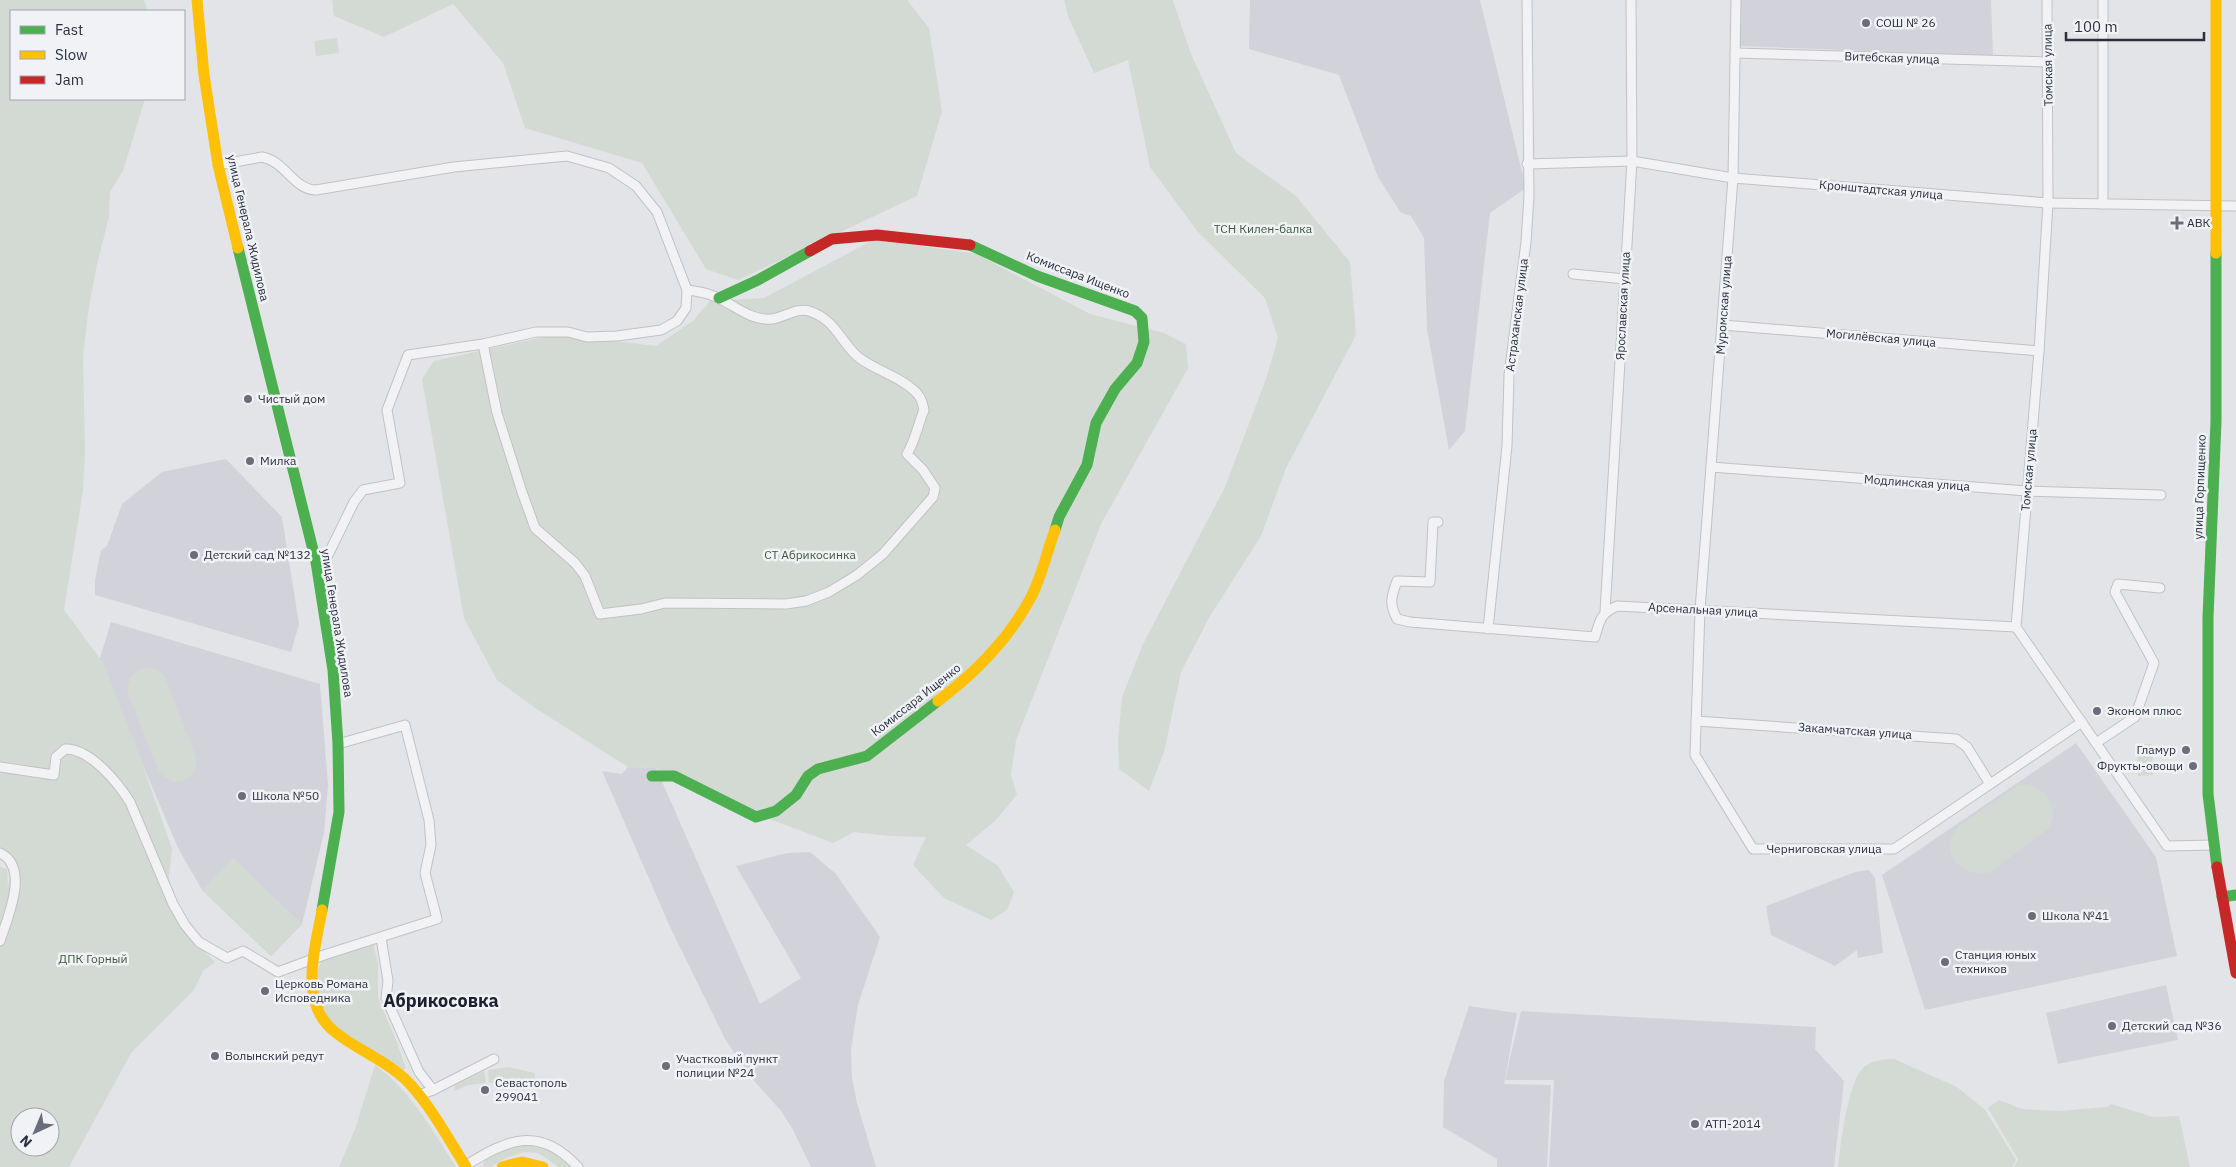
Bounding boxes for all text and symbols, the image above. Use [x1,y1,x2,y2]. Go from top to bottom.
legend [10,10,185,100]
scale bar [2066,10,2204,42]
place label: СОШ № 26 [1876,15,1936,30]
marker: СОШ № 26 [1860,17,1872,29]
text: 100 m [2074,17,2118,36]
text: Fast [55,20,83,39]
street label: Томская улица [2039,23,2056,106]
text: Slow [55,45,88,64]
street label: Витебская улица [1844,48,1940,67]
text: Jam [55,70,84,89]
street label: улица Генерала Жидилова [224,153,273,303]
street label: Кронштадтская улица [1819,177,1944,202]
place label: АВК [2187,215,2211,230]
marker: АВК [2171,217,2183,229]
park label: ТСН Килен-балка [1214,221,1313,236]
street label: Комиссара Ищенко [1024,248,1132,301]
street label: Ярославская улица [1612,251,1633,361]
street label: Муромская улица [1713,254,1734,355]
street label: Астраханская улица [1502,257,1531,372]
street label: Могилёвская улица [1825,325,1937,350]
place label: Чистый дом [258,391,325,406]
marker: Чистый дом [242,393,254,405]
street label: Томская улица [2017,428,2040,512]
street label: улица Горпищенко [2190,434,2209,540]
place label: Милка [260,453,297,468]
marker: Милка [244,455,256,467]
street label: Модлинская улица [1864,471,1971,494]
place label: Детский сад №132 [204,547,311,562]
park label: СТ Абрикосинка [764,547,856,562]
street label: улица Генерала Жидилова [318,548,357,699]
marker: Детский сад №132 [188,549,200,561]
street label: Арсенальная улица [1648,599,1759,620]
street label: Комиссара Ищенко [868,660,964,739]
place label: Эконом плюс [2107,703,2182,718]
marker: Эконом плюс [2091,705,2103,717]
street label: Закамчатская улица [1797,719,1913,742]
place label: Гламур [2136,742,2176,757]
marker: Гламур [2180,744,2192,756]
place label: Фрукты-овощи [2097,758,2183,773]
marker: Фрукты-овощи [2187,760,2199,772]
place label: Школа №50 [252,788,319,803]
marker: Школа №50 [236,790,248,802]
street label: Черниговская улица [1766,841,1882,856]
place label: Школа №41 [2042,908,2109,923]
marker: Школа №41 [2026,910,2038,922]
place label: Станция юных техников [1955,947,2036,976]
park label: ДПК Горный [58,951,128,966]
marker: Станция юных техников [1939,956,1951,968]
place label: Церковь Романа Исповедника [275,976,369,1005]
marker: Церковь Романа Исповедника [259,985,271,997]
district label: Абрикосовка [383,989,499,1012]
place label: Детский сад №36 [2122,1018,2222,1033]
marker: Детский сад №36 [2106,1020,2118,1032]
place label: Волынский редут [225,1048,324,1063]
marker: Волынский редут [209,1050,221,1062]
place label: Участковый пункт полиции №24 [676,1051,778,1080]
marker: Участковый пункт полиции №24 [660,1060,672,1072]
place label: Севастополь 299041 [495,1075,567,1104]
marker: Севастополь 299041 [479,1084,491,1096]
north arrow [10,1107,60,1157]
place label: АТП-2014 [1705,1116,1761,1131]
marker: АТП-2014 [1689,1118,1701,1130]
text: N [16,1131,36,1151]

